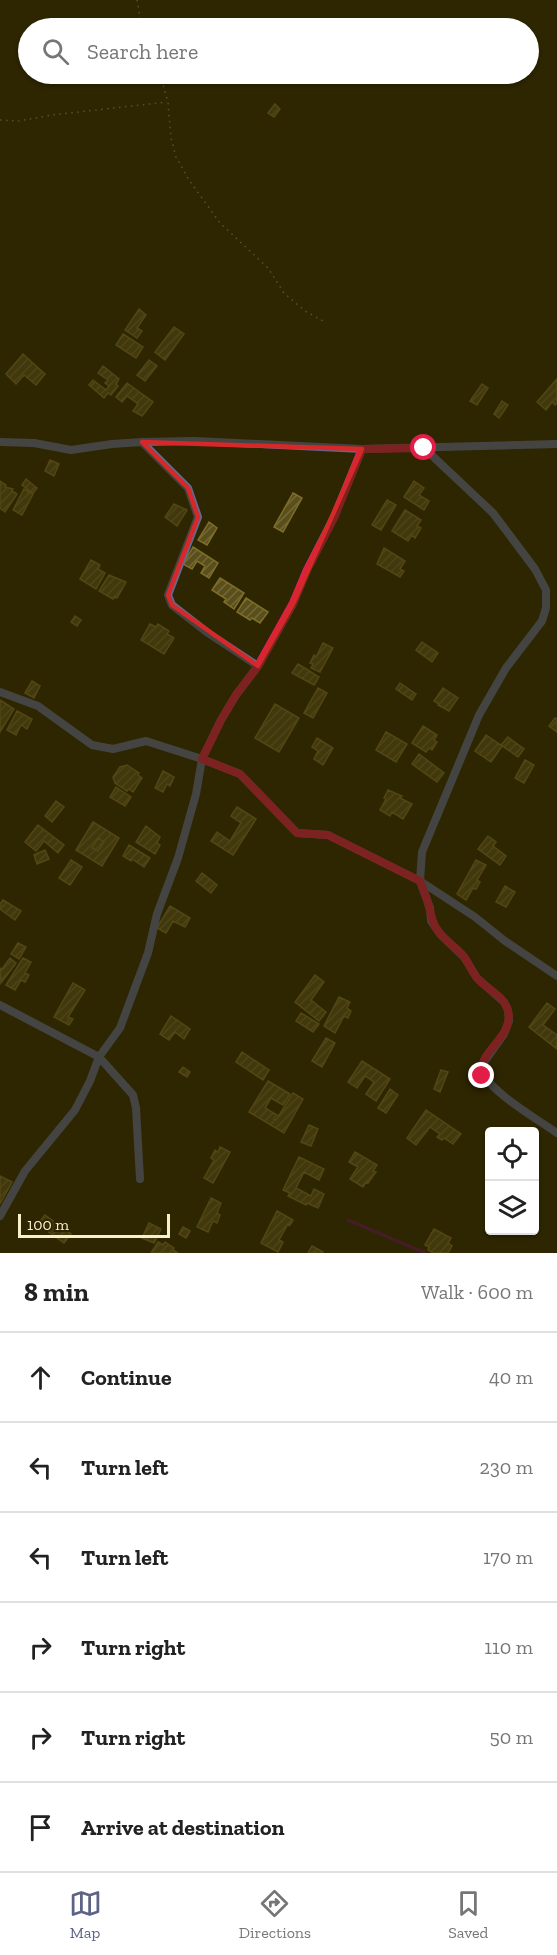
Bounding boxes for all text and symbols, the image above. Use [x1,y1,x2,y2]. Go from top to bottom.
search box [18,18,539,84]
icon: search [39,35,72,68]
text: Search here [87,38,198,65]
route start [410,434,436,460]
route end [468,1062,494,1088]
map controls [485,1127,539,1235]
button: locate [485,1127,539,1181]
button: layers [485,1181,539,1235]
scale bar [18,1211,170,1238]
text: 100 m [27,1215,69,1234]
text: 8 min [24,1276,89,1308]
text: Walk · 600 m [421,1280,533,1304]
icon: ahead [24,1361,57,1394]
text: Continue [81,1364,172,1391]
text: 40 m [489,1365,533,1389]
icon: left [24,1451,57,1484]
text: Turn left [81,1454,168,1481]
text: 230 m [480,1455,533,1479]
icon: left [24,1541,57,1574]
text: Turn left [81,1544,168,1571]
text: 170 m [483,1545,533,1569]
icon: right [24,1631,57,1664]
text: Turn right [81,1634,185,1661]
text: 110 m [484,1635,533,1659]
icon: right [24,1721,57,1754]
text: Turn right [81,1724,185,1751]
text: 50 m [489,1725,533,1749]
icon: arrive [24,1811,57,1844]
text: Arrive at destination [81,1814,284,1841]
tab: Map [69,1887,102,1942]
tab: Directions [239,1887,311,1942]
tab: Saved [448,1887,488,1942]

